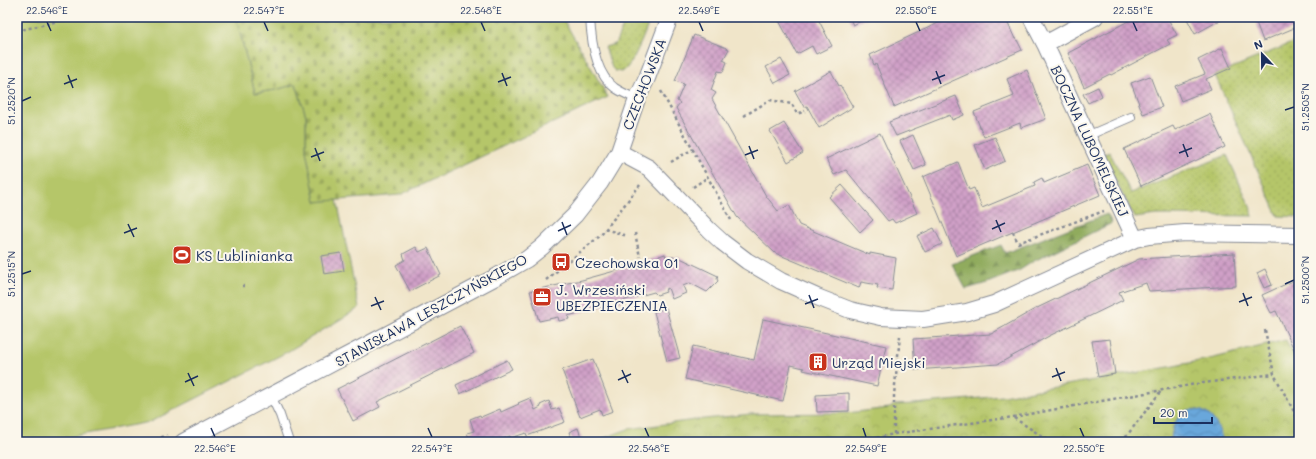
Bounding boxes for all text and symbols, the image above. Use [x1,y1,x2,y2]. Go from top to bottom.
text: 22.546°E [26,3,68,17]
text: 22.547°E [244,3,285,17]
text: 22.548°E [460,3,502,17]
text: 22.549°E [678,3,720,17]
text: 22.550°E [895,3,937,17]
text: 22.551°E [1113,3,1153,17]
north arrow [1242,34,1282,74]
street label: CZECHOWSKA [618,35,670,133]
text: N [1251,36,1265,53]
street label: BOCZNA LUBOMELSKIEJ [1047,62,1134,220]
text: 51.2520°N [4,77,18,125]
text: 51.2505°N [1298,83,1312,131]
sports icon: KS Lublinianka [171,244,193,266]
place label: KS Lublinianka [196,246,293,265]
street label: STANISŁAWA LESZCZYŃSKIEGO [332,249,530,371]
text: 51.2515°N [4,251,18,297]
bus stop icon: Czechowska 01 [550,251,572,273]
place label: Czechowska 01 [575,253,679,272]
text: 51.2500°N [1298,256,1312,304]
place label: J. Wrzesiński UBEZPIECZENIA [556,280,668,315]
office icon: J. Wrzesiński UBEZPIECZENIA [531,286,553,308]
building icon: Urząd Miejski [807,351,829,373]
place label: Urząd Miejski [832,353,926,372]
scale bar [1154,399,1212,425]
text: 20 m [1160,404,1188,420]
text: 22.546°E [194,441,236,455]
text: 22.547°E [412,441,453,455]
text: 22.548°E [628,441,670,455]
text: 22.549°E [845,441,887,455]
text: 22.550°E [1063,441,1105,455]

